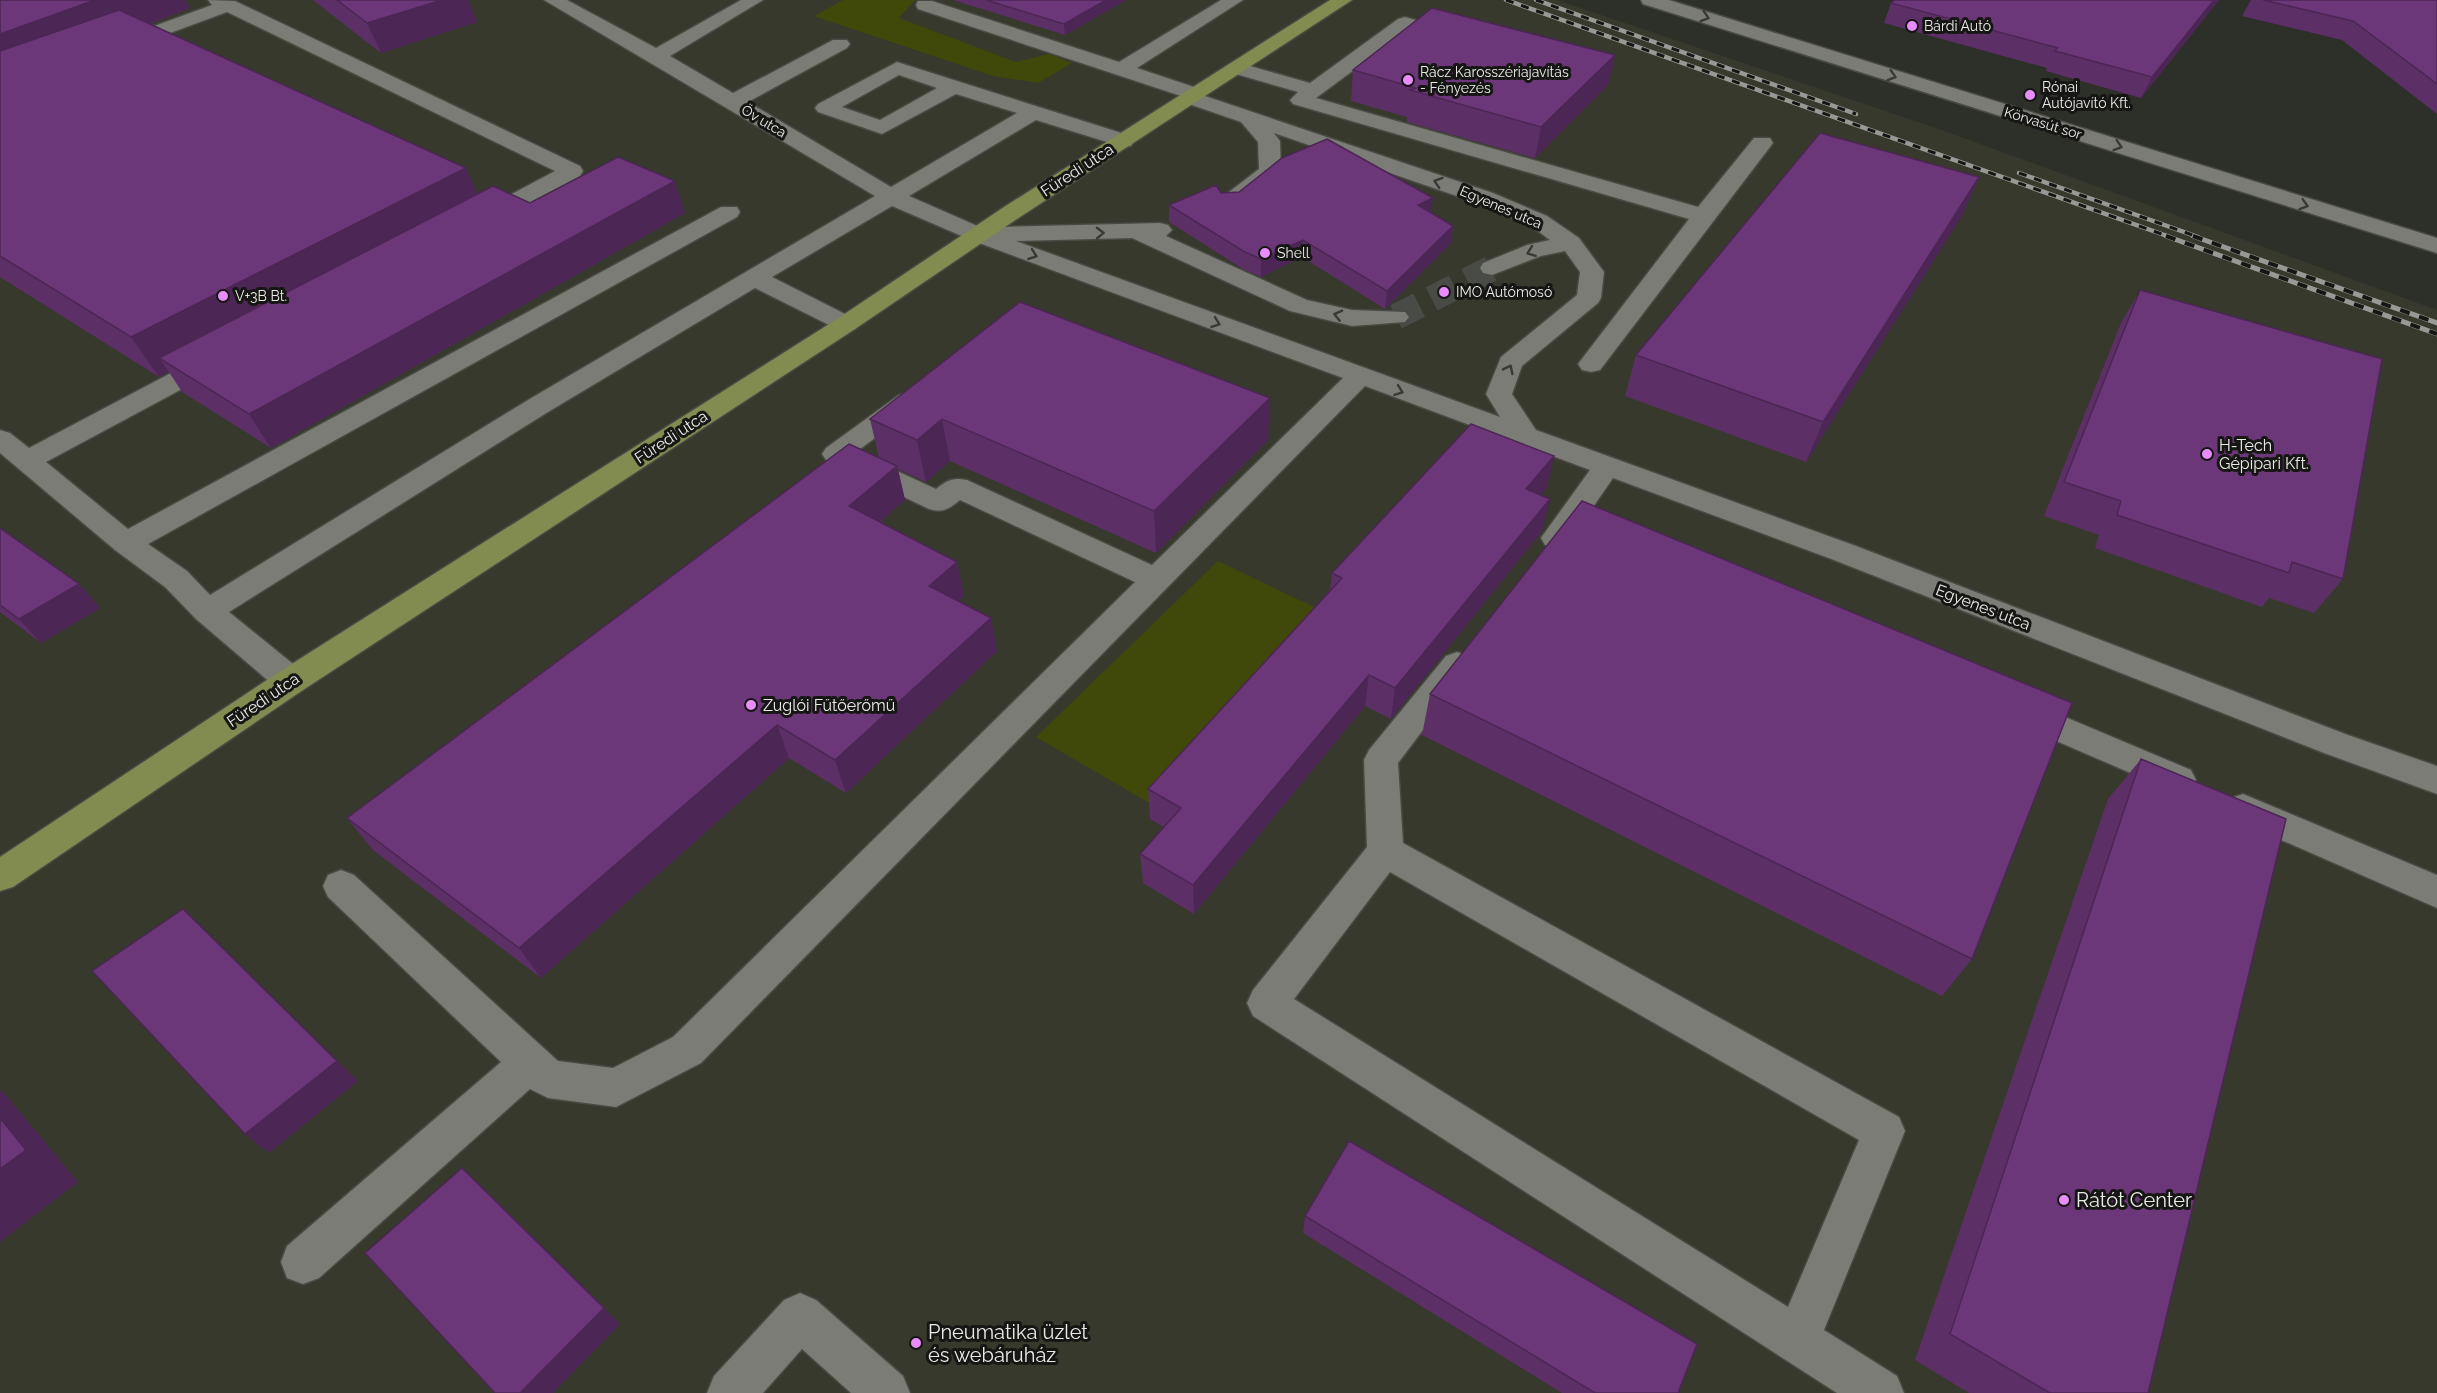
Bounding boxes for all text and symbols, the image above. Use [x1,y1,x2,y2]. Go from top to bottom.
one-way arrow [1699,10,1710,23]
place label: Bárdi Autó [1924,18,1991,34]
marker: Bárdi Autó [1905,19,1919,33]
place label: Rácz Karosszériajavítás - Fényezés [1420,64,1569,96]
one-way arrow [1886,69,1897,81]
marker: Rácz Karosszériajavítás - Fényezés [1401,73,1415,87]
place label: Rónai Autójavító Kft. [2042,79,2131,111]
marker: Rónai Autójavító Kft. [2023,88,2037,102]
street label: Öv utca [739,100,790,141]
street label: Körvasút sor [2002,104,2084,142]
street label: Füredi utca [1037,139,1117,201]
one-way arrow [2112,139,2123,152]
one-way arrow [1433,177,1444,189]
street label: Egyenes utca [1458,183,1544,231]
one-way arrow [2298,198,2309,210]
one-way arrow [1096,227,1105,239]
place label: Shell [1277,245,1310,261]
one-way arrow [1526,245,1537,258]
marker: Shell [1258,246,1272,260]
one-way arrow [1027,248,1038,260]
place label: IMO Autómosó [1456,284,1552,300]
marker: IMO Autómosó [1437,285,1451,299]
place label: V+3B Bt. [235,288,287,304]
marker: V+3B Bt. [216,289,230,303]
one-way arrow [1333,309,1343,322]
one-way arrow [1210,316,1221,328]
one-way arrow [1502,364,1514,375]
one-way arrow [1393,384,1404,396]
street label: Füredi utca [631,406,711,468]
place label: H-Tech Gépipari Kft. [2219,436,2309,473]
marker: H-Tech Gépipari Kft. [2200,447,2214,461]
street label: Egyenes utca [1933,580,2033,634]
street label: Füredi utca [223,669,303,731]
place label: Zuglói Fűtőerőmű [763,696,895,715]
marker: Zuglói Fűtőerőmű [744,698,758,712]
place label: Rátót Center [2076,1188,2192,1212]
marker: Rátót Center [2057,1193,2071,1207]
place label: Pneumatika üzlet és webáruház [928,1320,1088,1367]
marker: Pneumatika üzlet és webáruház [909,1336,923,1350]

